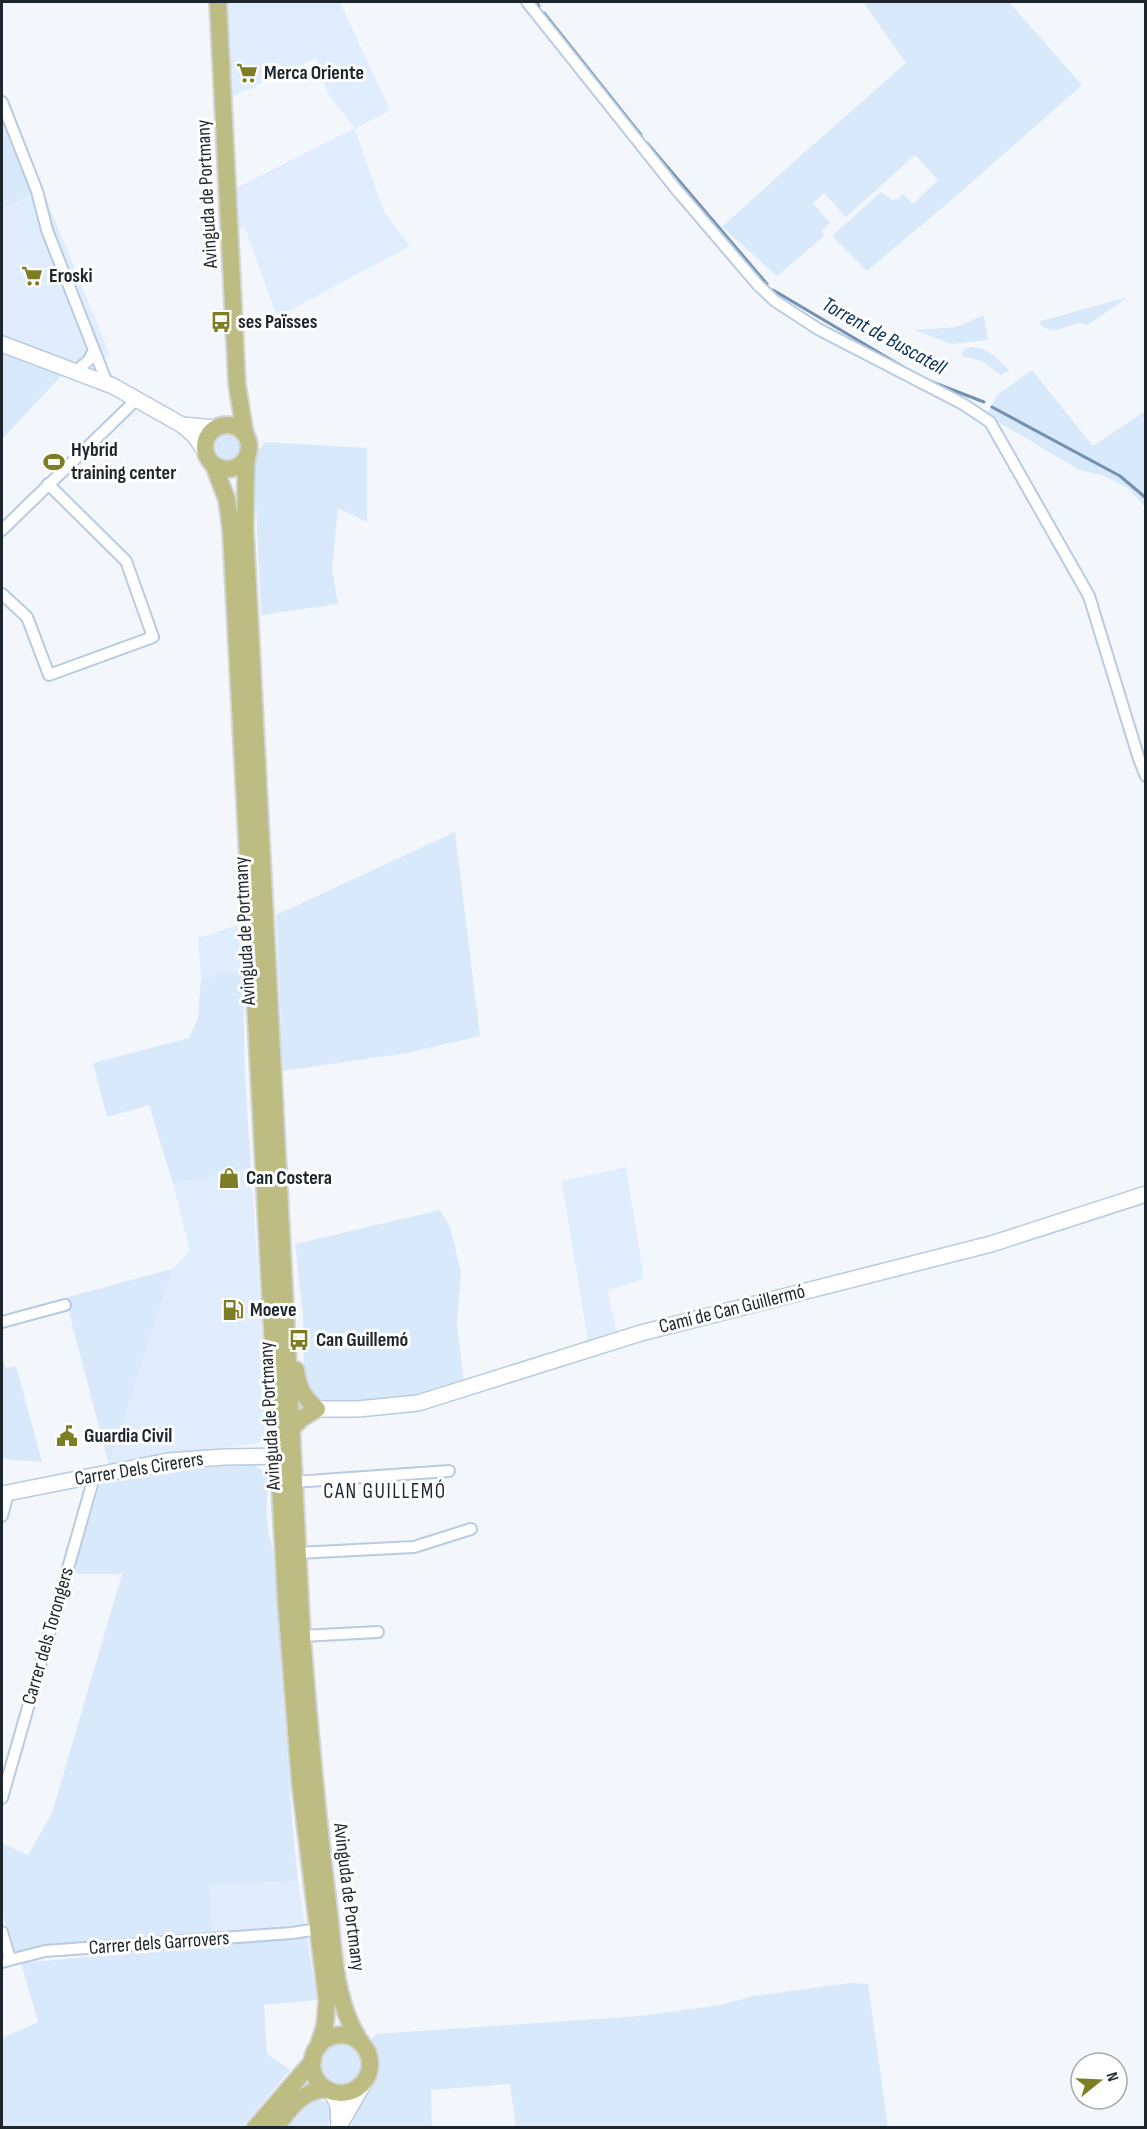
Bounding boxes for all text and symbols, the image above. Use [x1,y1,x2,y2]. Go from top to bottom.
supermarket icon: Merca Oriente [235,61,259,85]
place label: Merca Oriente [264,61,364,85]
street label: Avinguda de Portmany [191,119,223,270]
supermarket icon: Eroski [20,264,44,288]
place label: Eroski [49,264,93,288]
water label: Torrent de Buscatell [818,292,951,381]
bus stop icon: ses Païsses [209,310,233,334]
place label: ses Païsses [238,310,318,334]
place label: Hybrid training center [71,438,176,485]
sports icon: Hybrid training center [42,450,66,474]
street label: Avinguda de Portmany [229,856,261,1007]
shop icon: Can Costera [217,1166,241,1190]
place label: Can Costera [246,1166,332,1190]
street label: Camí de Can Guillermó [657,1279,807,1339]
fuel station icon: Moeve [221,1298,245,1322]
place label: Moeve [250,1298,297,1322]
bus stop icon: Can Guillemó [287,1328,311,1352]
place label: Can Guillemó [316,1328,408,1352]
street label: Avinguda de Portmany [254,1341,286,1492]
public building icon: Guardia Civil [55,1424,79,1448]
place label: Guardia Civil [84,1424,172,1448]
street label: Carrer Dels Cirerers [73,1447,205,1491]
district label: CAN GUILLEMÓ [323,1479,447,1504]
street label: Carrer dels Torongers [17,1565,79,1707]
street label: Avinguda de Portmany [328,1821,370,1973]
street label: Carrer dels Garrovers [88,1926,230,1960]
north arrow [1069,2051,1129,2111]
text: N [1101,2070,1122,2084]

